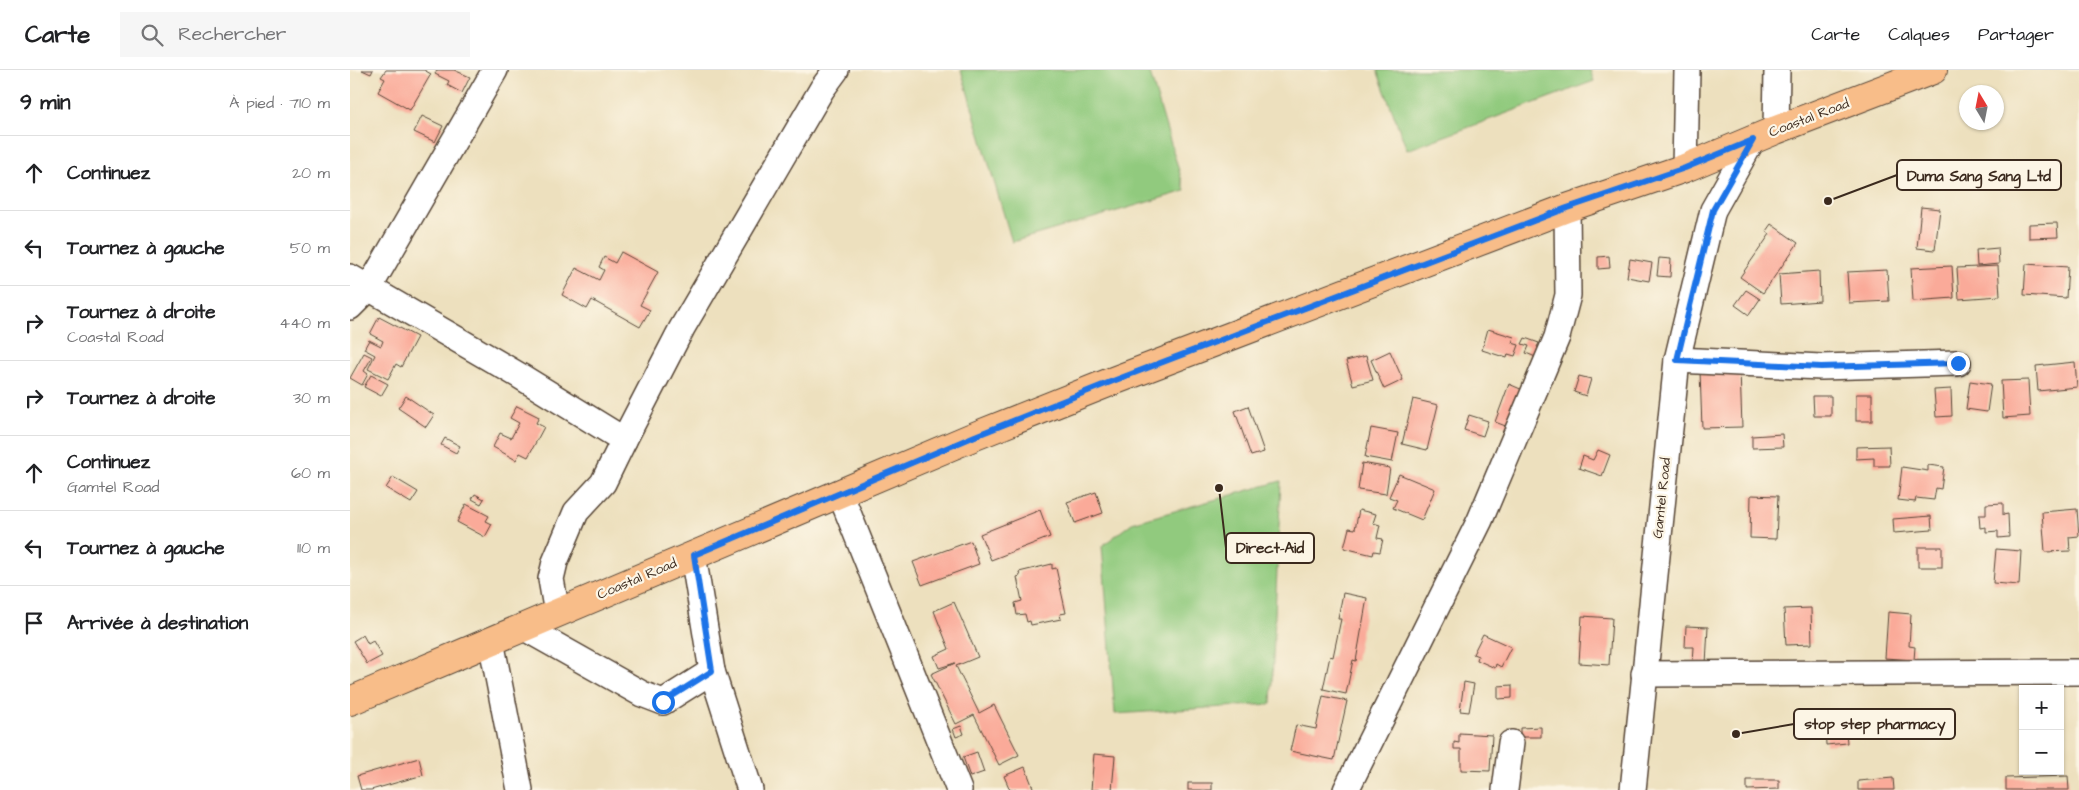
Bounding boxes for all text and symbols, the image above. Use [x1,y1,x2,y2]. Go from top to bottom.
search box [120,12,470,57]
text: Carte [25,18,90,52]
icon: search [138,21,166,49]
text: Rechercher [178,21,286,48]
text: Carte [1811,22,1860,47]
text: Calques [1888,22,1950,47]
text: Partager [1978,22,2054,47]
north arrow [1959,85,2004,130]
text: 9 min [20,88,70,117]
text: À pied · 710 m [229,92,330,114]
street label: Coastal Road [1766,93,1852,143]
icon: ahead [20,159,48,187]
text: Continuez [67,160,150,187]
callout: Duma Sang Sang Ltd [1897,160,2061,190]
text: 20 m [292,162,330,184]
text: Duma Sang Sang Ltd [1907,166,2051,189]
icon: left [20,234,48,262]
text: Tournez à gauche [67,235,225,262]
text: 50 m [290,237,330,259]
text: Tournez à droite [67,299,215,326]
icon: right [20,309,48,337]
text: 440 m [279,312,330,334]
text: Coastal Road [67,326,164,348]
route end [1947,352,1970,375]
icon: right [20,384,48,412]
text: Tournez à droite [67,385,215,412]
text: 30 m [293,387,330,409]
text: Continuez [67,449,150,476]
street label: Gamtel Road [1648,457,1676,539]
icon: ahead [20,459,48,487]
text: 60 m [291,462,330,484]
text: Gamtel Road [67,476,159,498]
callout: Direct-Aid [1226,533,1314,563]
icon: left [20,534,48,562]
text: Tournez à gauche [67,535,225,562]
text: 110 m [297,537,330,559]
text: Direct-Aid [1236,538,1304,559]
street label: Coastal Road [594,553,680,605]
icon: arrive [20,609,48,637]
text: Arrivée à destination [67,610,248,637]
map controls [2019,685,2064,775]
button: + [2019,685,2064,730]
route start [652,691,675,714]
callout: stop step pharmacy [1794,709,1955,739]
text: stop step pharmacy [1804,714,1946,736]
button: − [2019,730,2064,775]

